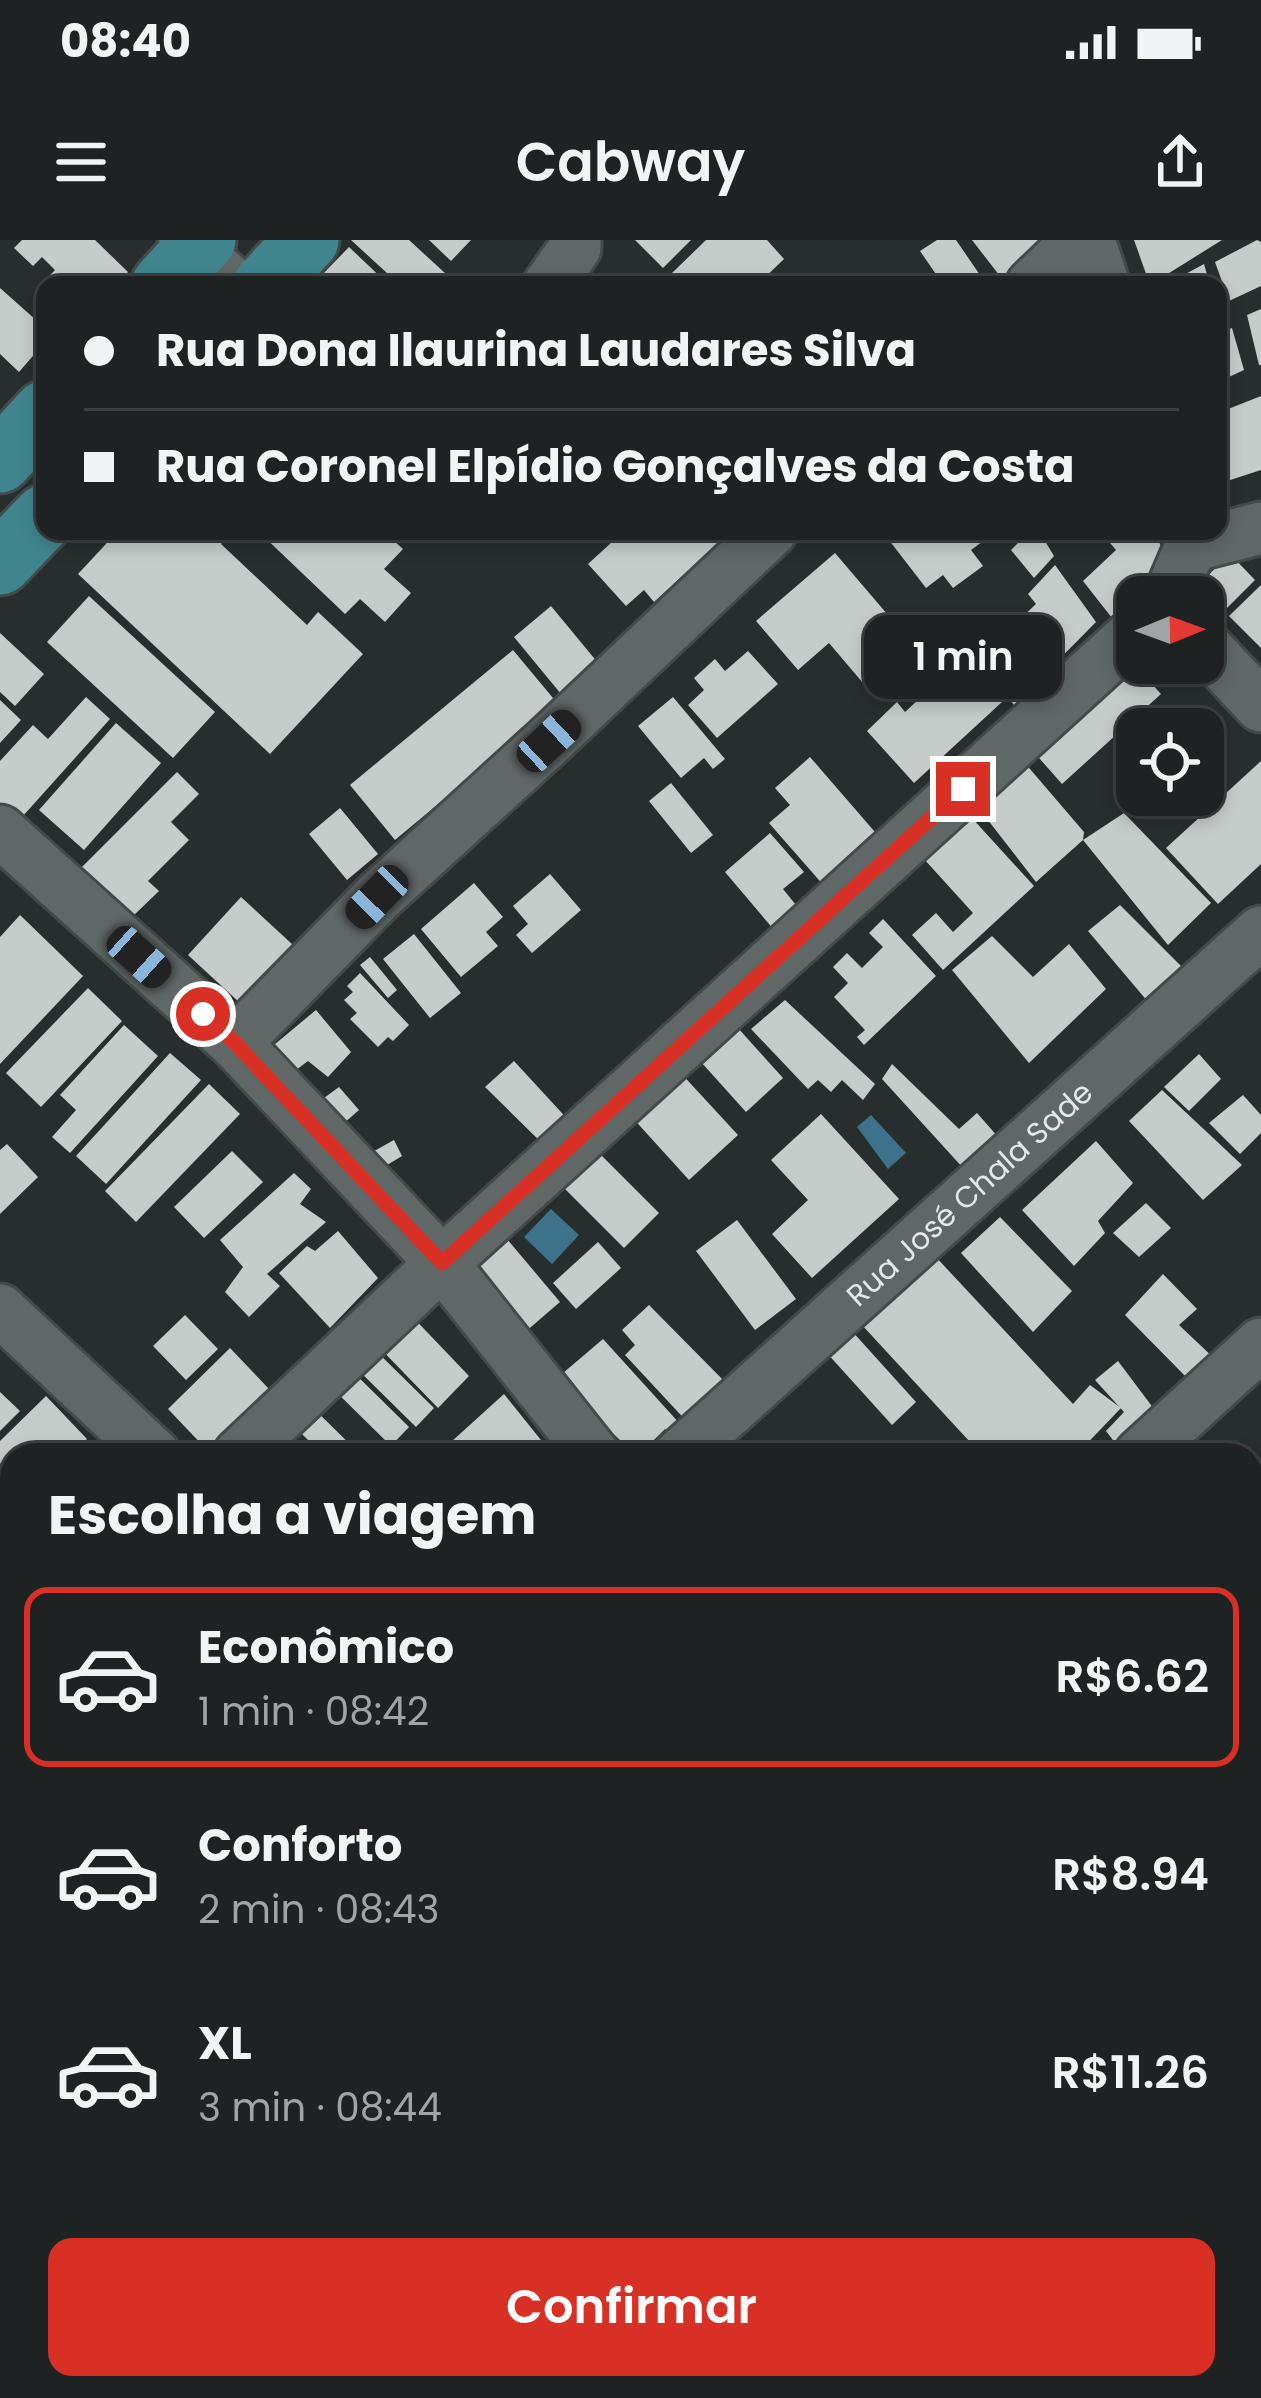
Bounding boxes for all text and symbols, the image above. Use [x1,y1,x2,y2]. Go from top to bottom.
text: 08:40 [60,10,191,73]
text: Cabway [516,124,745,200]
icon: menu [48,129,114,195]
icon: share [1147,129,1213,195]
text: Rua Dona Ilaurina Laudares Silva [156,319,916,382]
text: Rua Coronel Elpídio Gonçalves da Costa [156,435,1075,498]
north arrow [1116,576,1224,684]
map controls [1116,576,1224,816]
callout: 1 min [864,615,1062,699]
text: 1 min [913,629,1013,684]
car [510,703,588,779]
button: locate [1116,708,1224,816]
route end [936,762,990,816]
car [339,859,415,935]
car [100,920,178,994]
route start [176,987,230,1041]
street label: Rua José Chala Sade [837,1071,1102,1316]
text: Escolha a viagem [48,1477,536,1553]
text: Econômico [198,1616,454,1679]
icon: car [54,1623,162,1731]
text: R$6.62 [1056,1645,1209,1708]
text: 1 min · 08:42 [198,1684,429,1739]
text: Conforto [198,1814,402,1877]
icon: car [54,1821,162,1929]
text: R$8.94 [1052,1843,1209,1906]
text: 2 min · 08:43 [198,1882,440,1937]
text: XL [198,2012,252,2075]
icon: car [54,2019,162,2127]
text: R$11.26 [1052,2041,1209,2104]
text: 3 min · 08:44 [198,2080,442,2135]
button: Confirmar [48,2238,1215,2376]

